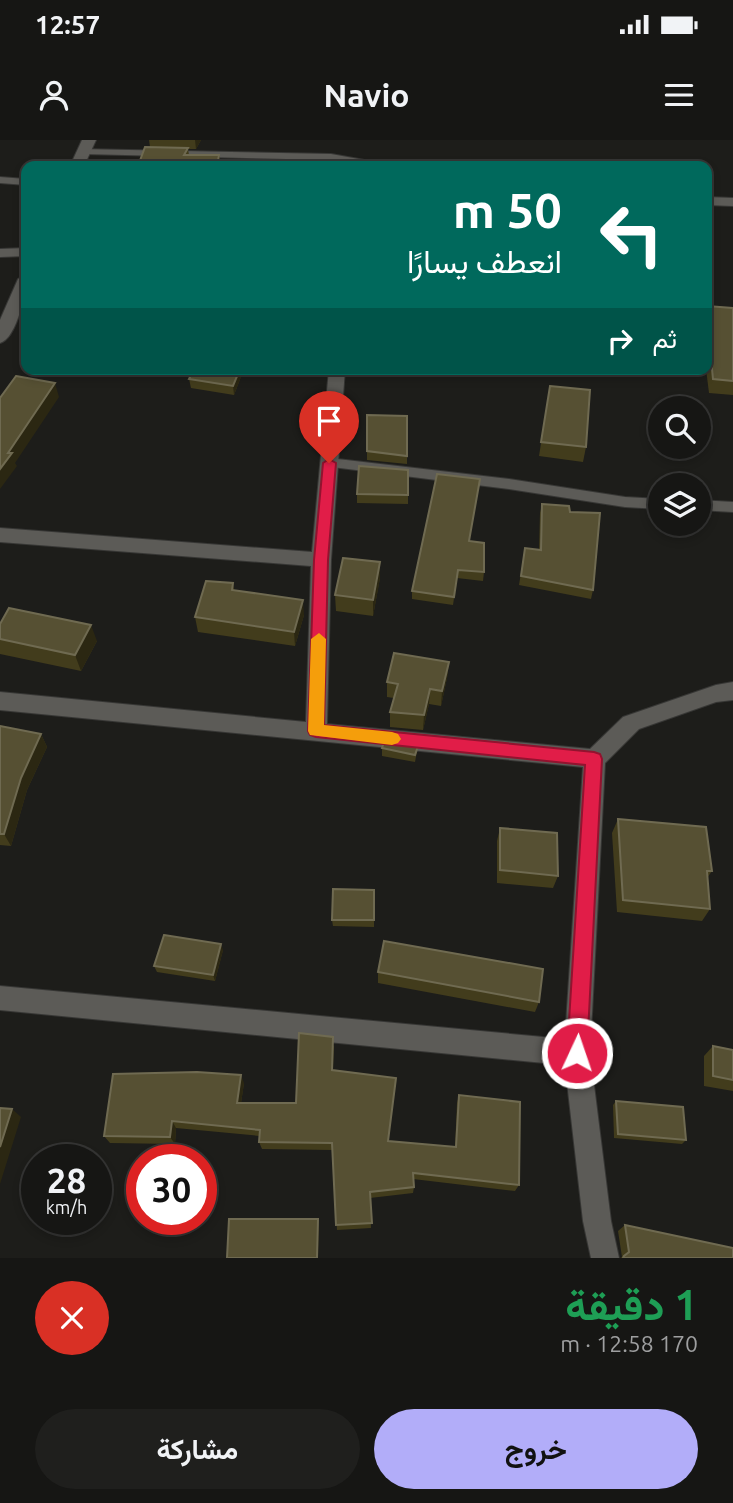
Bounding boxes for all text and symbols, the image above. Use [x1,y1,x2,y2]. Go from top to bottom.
text: 12:57 [35,10,100,39]
icon: person [35,76,73,114]
icon: menu [660,76,698,114]
text: Navio [323,77,410,113]
text: 50 m [453,182,562,237]
icon: left [586,189,677,280]
text: انعطف يسارًا [407,243,562,279]
icon: right [601,322,639,360]
text: ثم [653,324,677,353]
pin [299,391,359,463]
map controls [648,396,711,536]
button: search [648,396,711,459]
icon: arrive [310,402,348,440]
button: layers [648,473,711,536]
position arrow [540,1016,614,1090]
speed limit sign: 30 [126,1144,217,1235]
text: 28 [47,1160,86,1200]
text: km/h [46,1197,87,1217]
button: close [35,1281,109,1355]
text: 1 دقيقة [565,1281,698,1328]
text: 170 m · 12:58 [560,1331,698,1356]
button: مشاركة [35,1409,360,1489]
button: خروج [374,1409,698,1489]

